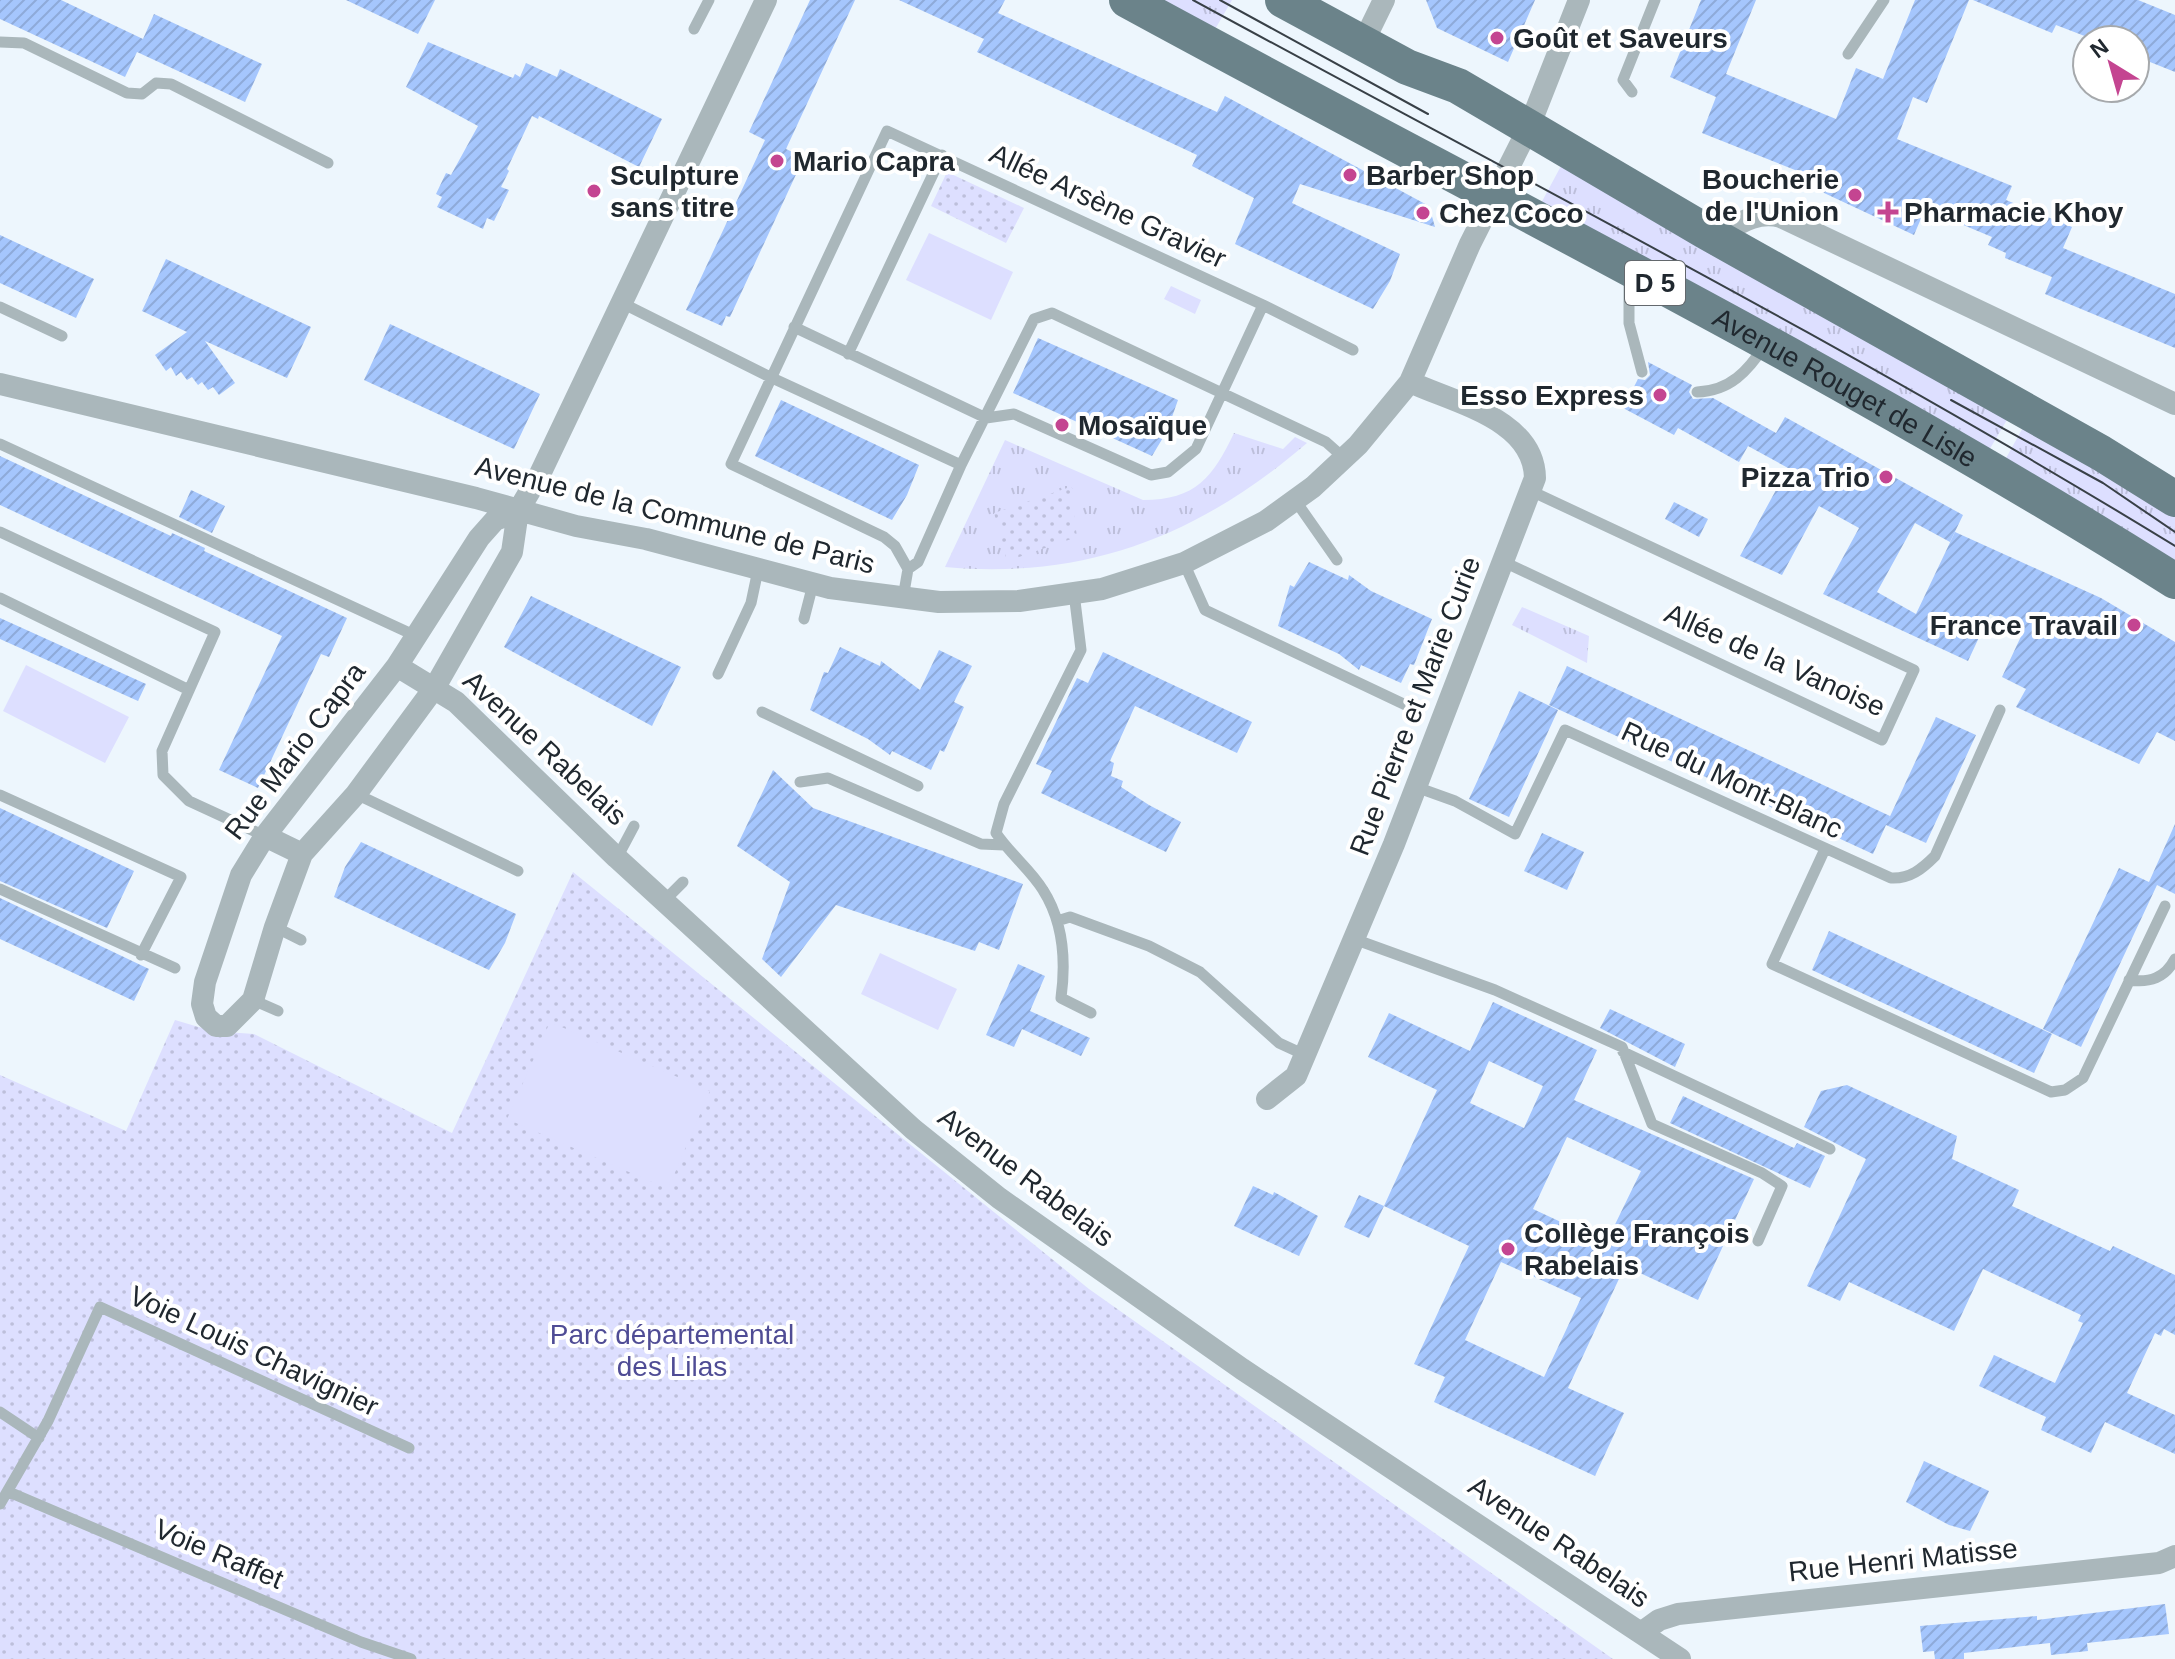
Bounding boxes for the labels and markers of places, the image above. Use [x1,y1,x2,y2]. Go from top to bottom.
place label: Goût et Saveurs [1513,23,1728,54]
marker: Goût et Saveurs [1488,29,1506,47]
place label: Mario Capra [793,146,955,177]
marker: Mario Capra [768,152,786,170]
place label: Sculpture sans titre [610,160,739,223]
place label: Barber Shop [1366,160,1534,191]
place label: Boucherie de l'Union [1702,164,1839,227]
marker: Barber Shop [1341,166,1359,184]
marker: Sculpture sans titre [585,182,603,200]
marker: Boucherie de l'Union [1846,186,1864,204]
place label: Pharmacie Khoy [1904,197,2124,228]
place label: Chez Coco [1439,198,1584,229]
marker: Pharmacie Khoy [1879,203,1897,221]
marker: Chez Coco [1414,204,1432,222]
place label: Esso Express [1460,380,1644,411]
marker: Esso Express [1651,386,1669,404]
place label: Mosaïque [1078,410,1207,441]
marker: Mosaïque [1053,416,1071,434]
place label: Pizza Trio [1741,462,1870,493]
marker: Pizza Trio [1877,468,1895,486]
place label: France Travail [1930,610,2118,641]
marker: France Travail [2125,616,2143,634]
place label: Collège François Rabelais [1524,1218,1750,1281]
marker: Collège François Rabelais [1499,1240,1517,1258]

